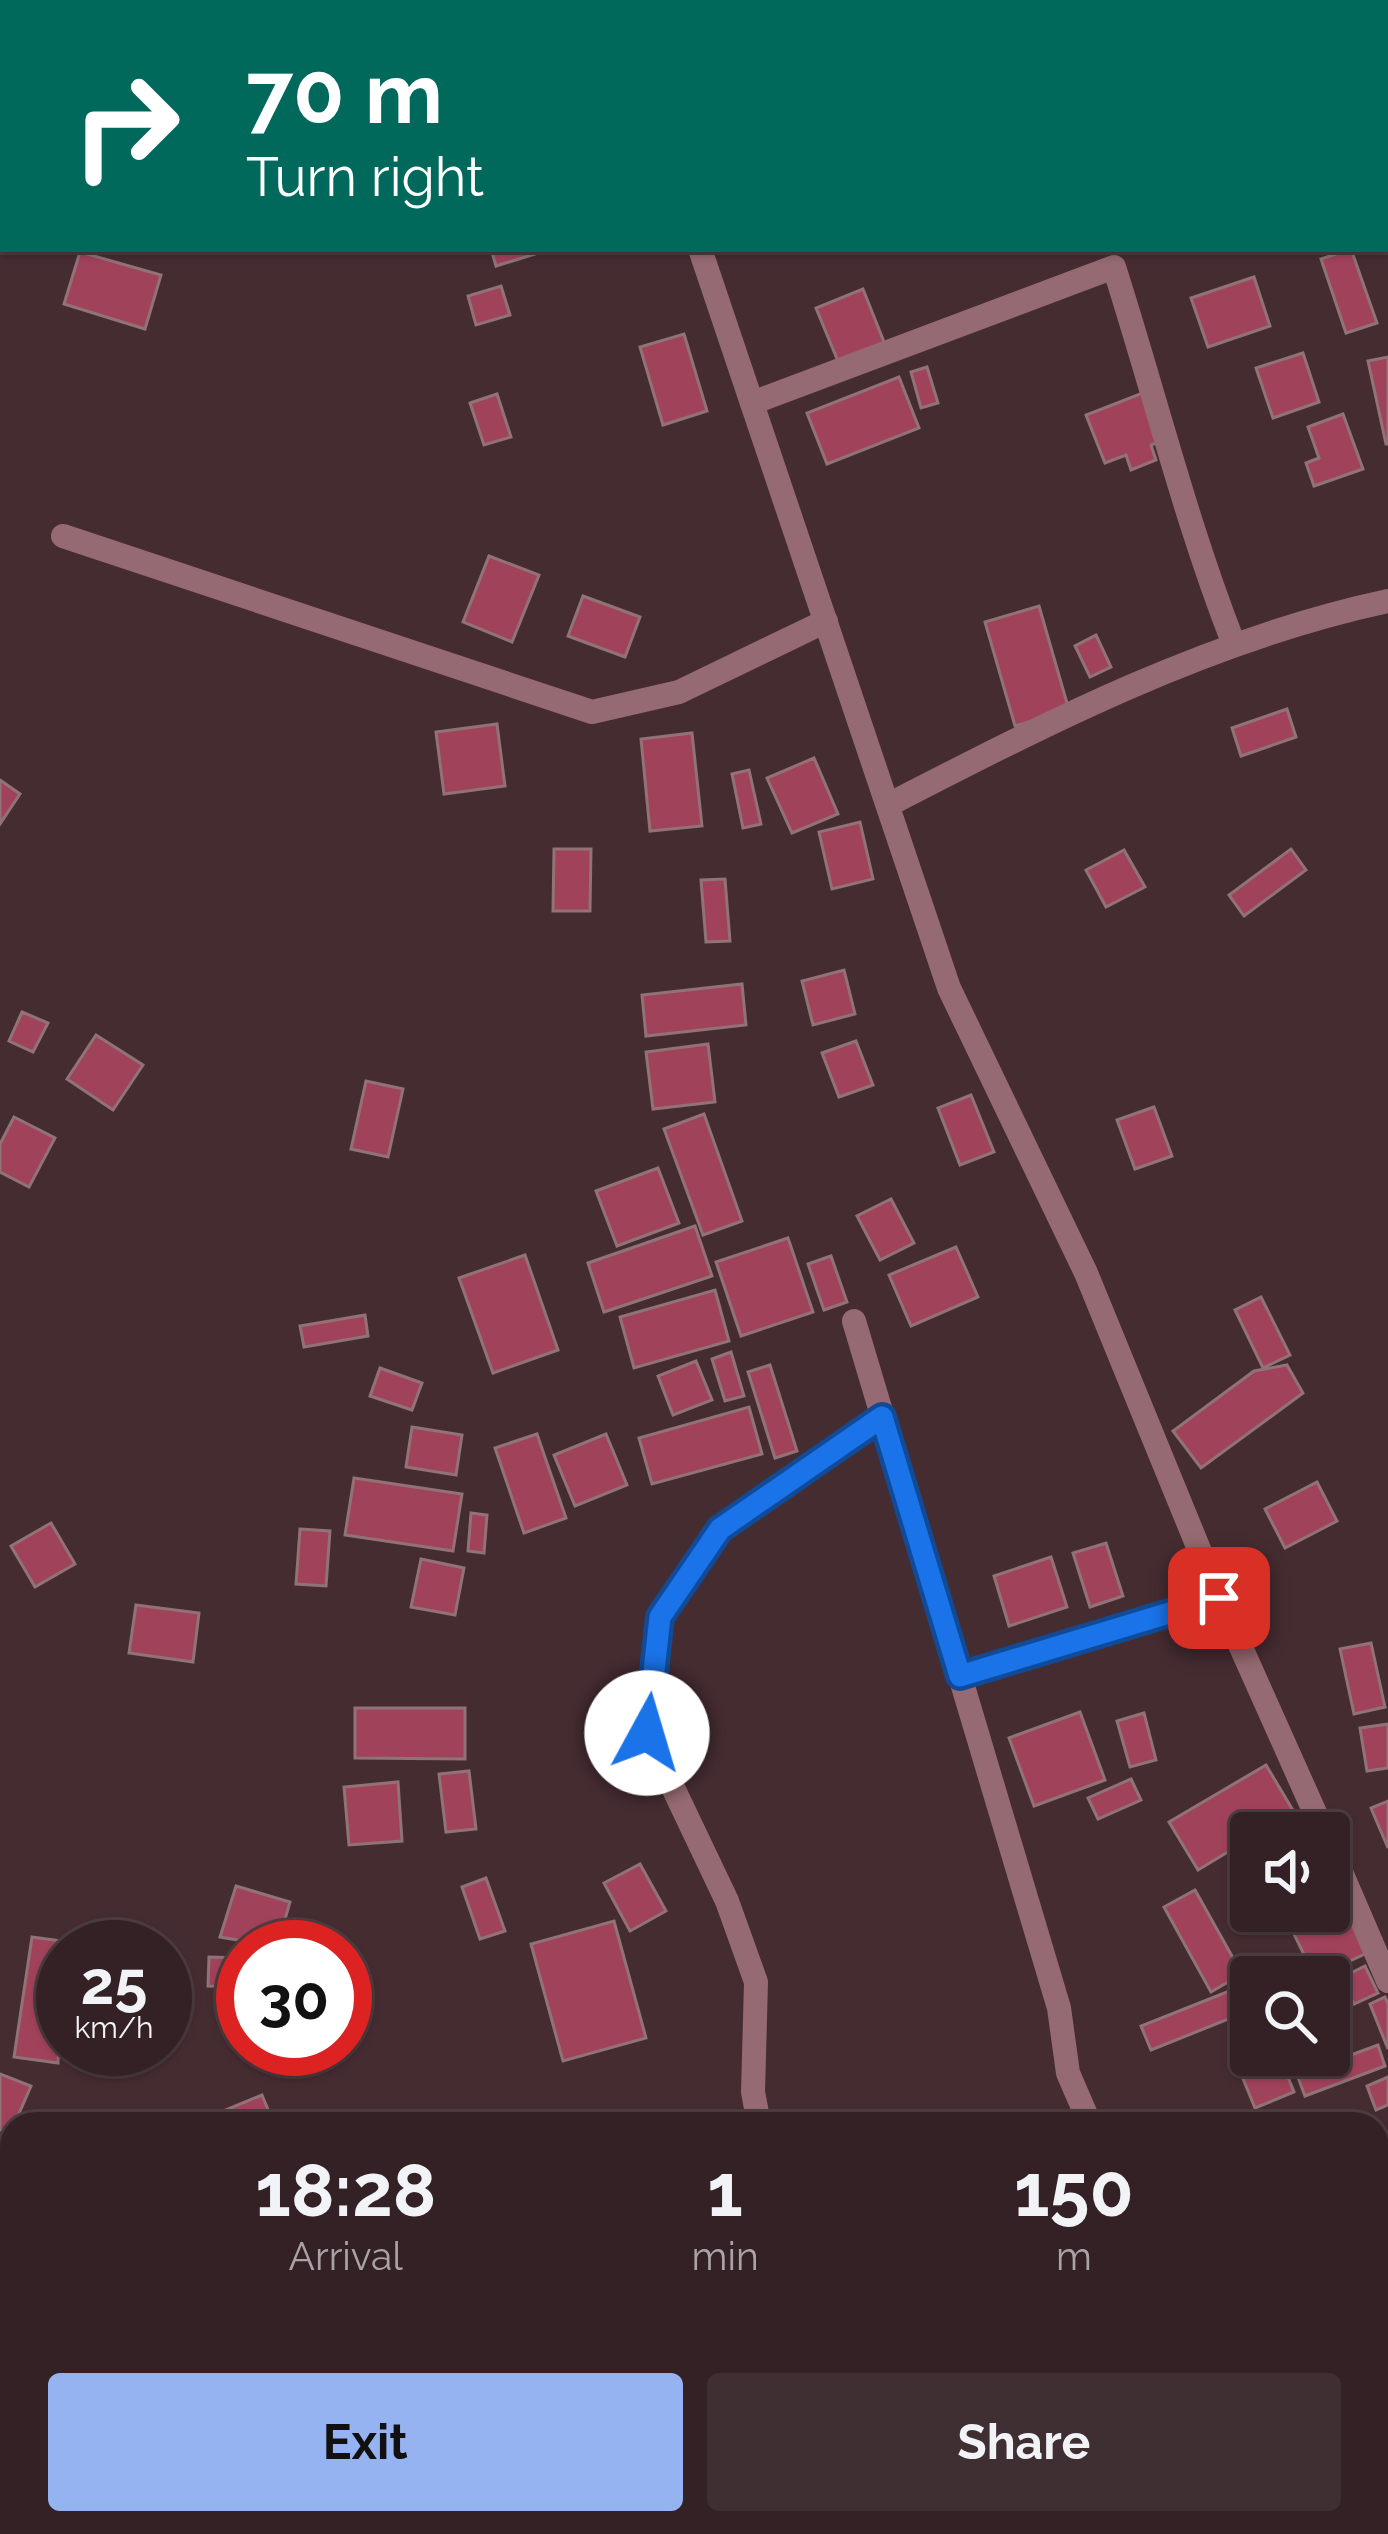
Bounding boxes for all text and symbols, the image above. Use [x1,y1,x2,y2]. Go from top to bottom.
text: 70 m [246,44,443,143]
icon: right [48,48,204,204]
text: Turn right [246,145,484,209]
pin [1168,1547,1270,1649]
icon: arrive [1186,1565,1252,1631]
position arrow [584,1670,710,1796]
map controls [1230,1812,1350,2076]
button: sound [1230,1812,1350,1932]
speed limit sign: 30 [216,1920,372,2076]
text: 25 [80,1948,148,2018]
button: search [1230,1956,1350,2076]
text: km/h [74,2010,154,2045]
text: 18:28 [255,2148,436,2233]
text: 1 [707,2148,743,2233]
text: 150 [1014,2148,1134,2233]
text: Arrival [289,2233,403,2279]
text: min [692,2233,759,2279]
text: m [1056,2233,1092,2279]
button: Exit [48,2373,683,2511]
button: Share [707,2373,1341,2511]

